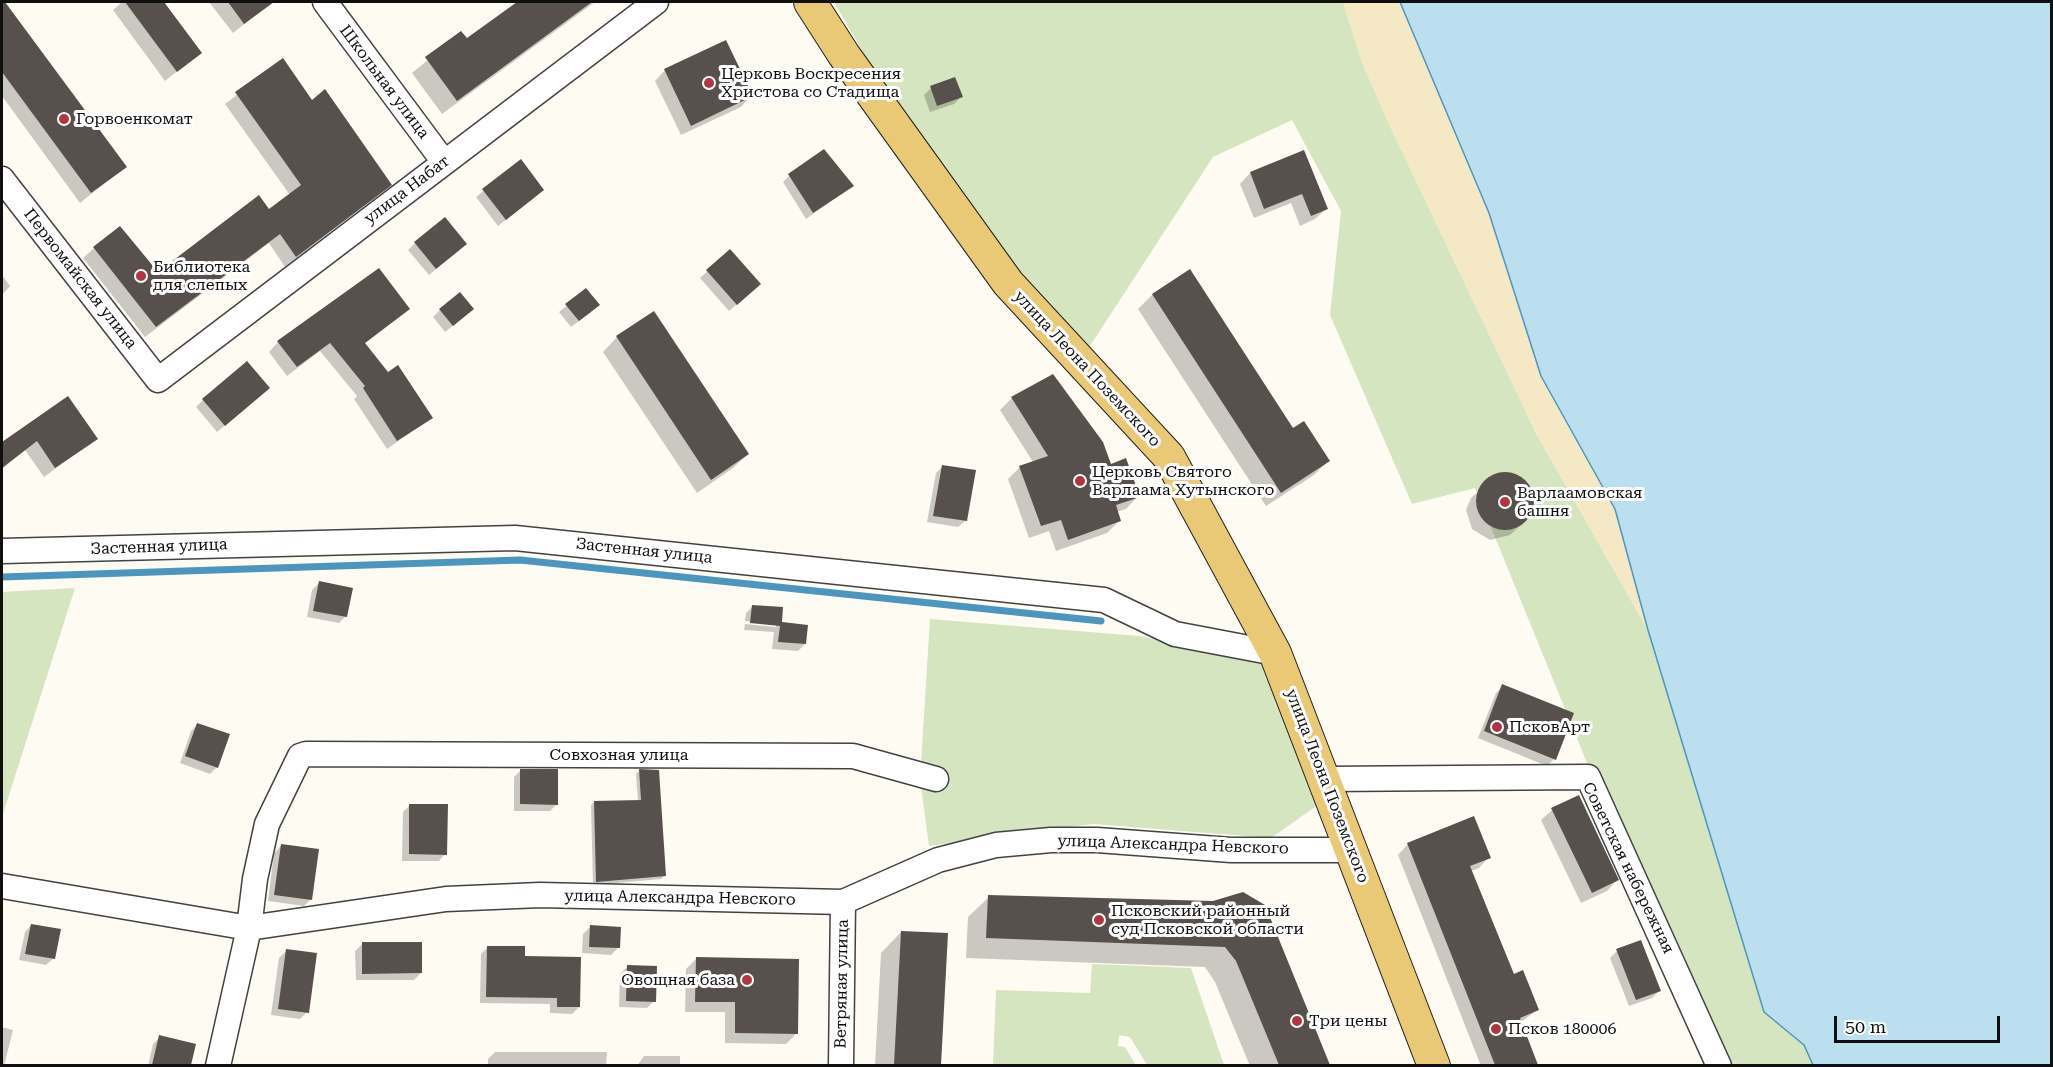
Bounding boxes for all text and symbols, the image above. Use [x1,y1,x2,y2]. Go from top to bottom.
street label: Школьная улица [335,21,433,143]
place label: Церковь Воскресения Христова со Стадища [721,64,901,102]
marker: Церковь Воскресения Христова со Стадища [702,76,716,90]
place label: Горвоенкомат [76,109,193,129]
marker: Горвоенкомат [57,112,71,126]
street label: улица Набат [361,152,453,228]
street label: Первомайская улица [19,205,141,353]
place label: Библиотека для слепых [153,257,250,295]
marker: Библиотека для слепых [134,269,148,283]
street label: улица Леона Поземского [1010,287,1164,451]
place label: Церковь Святого Варлаама Хутынского [1092,462,1274,500]
marker: Церковь Святого Варлаама Хутынского [1073,474,1087,488]
place label: Варлаамовская башня [1517,483,1642,521]
marker: Варлаамовская башня [1498,495,1512,509]
street label: Застенная улица [575,534,713,568]
street label: Застенная улица [90,535,228,559]
street label: улица Леона Поземского [1281,686,1373,886]
place label: ПсковАрт [1509,717,1590,737]
marker: ПсковАрт [1490,720,1504,734]
street label: Совхозная улица [550,745,688,765]
street label: Советская набережная [1578,779,1678,957]
street label: улица Александра Невского [1057,831,1289,859]
street label: улица Александра Невского [564,886,796,910]
place label: Псковский районный суд Псковской области [1111,901,1304,939]
marker: Псковский районный суд Псковской области [1092,913,1106,927]
street label: Ветряная улица [831,919,853,1049]
place label: Овощная база [621,970,735,990]
marker: Овощная база [740,973,754,987]
scale bar [1837,1004,2004,1042]
place label: Три цены [1309,1011,1387,1031]
marker: Три цены [1290,1014,1304,1028]
text: 50 m [1845,1016,1886,1037]
place label: Псков 180006 [1508,1019,1616,1039]
marker: Псков 180006 [1489,1022,1503,1036]

